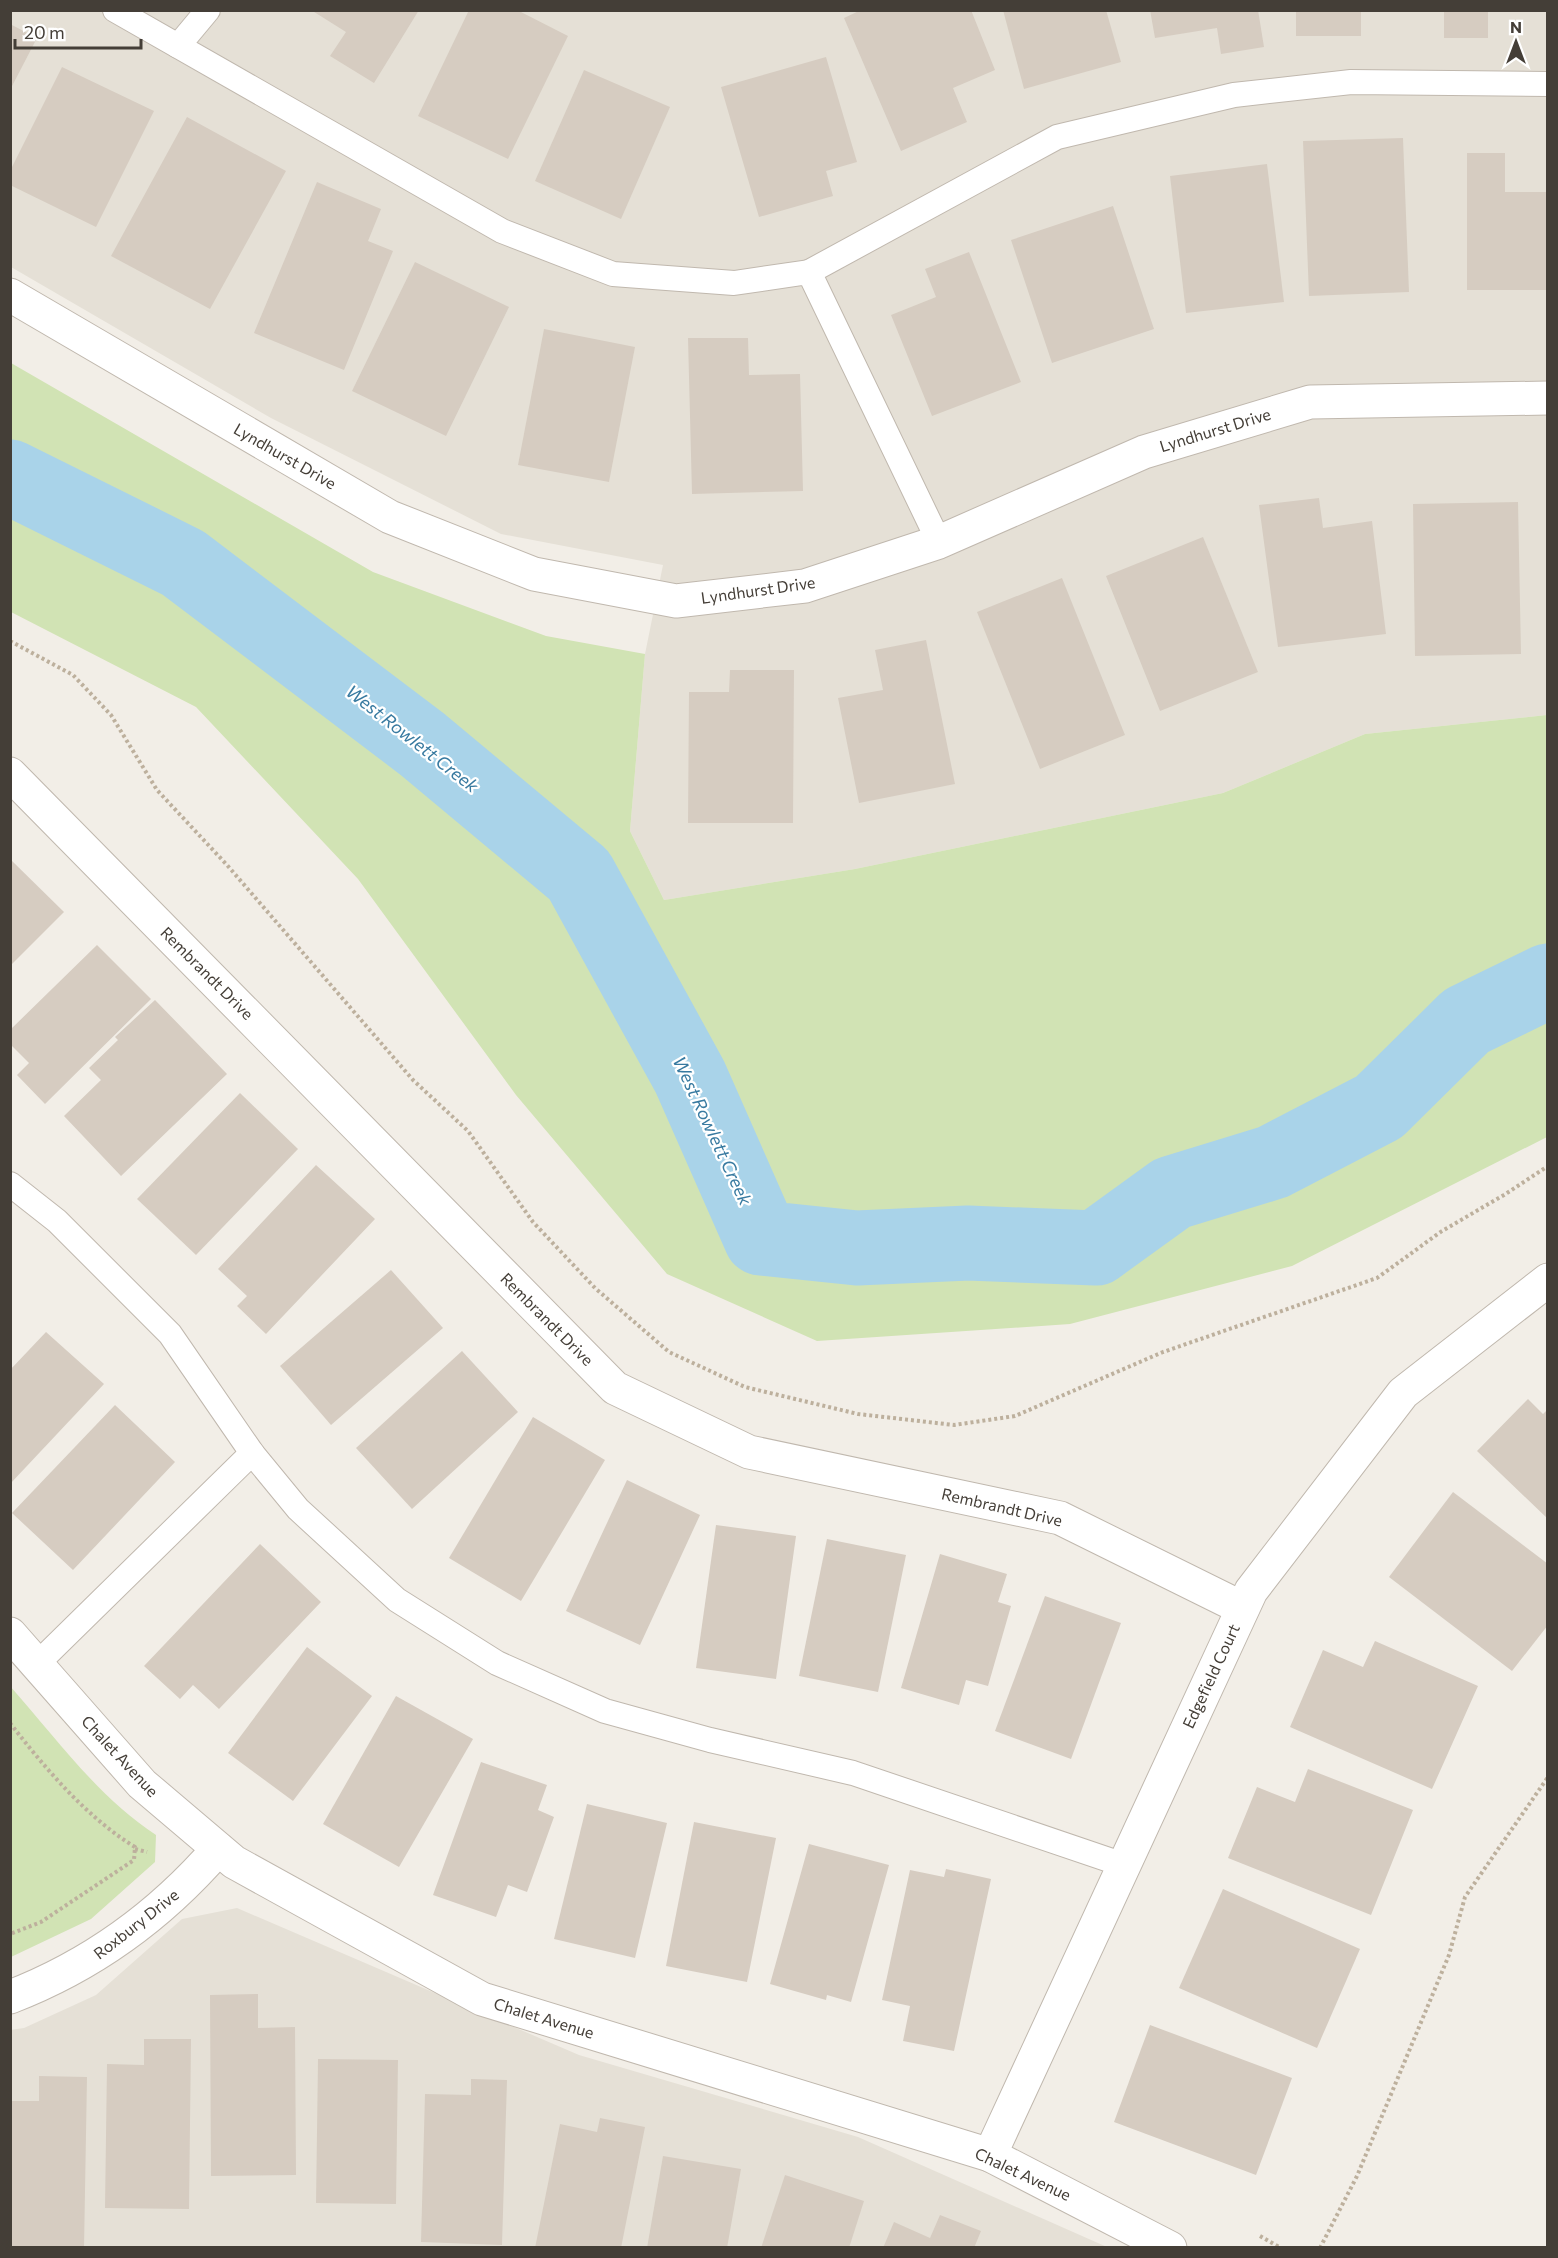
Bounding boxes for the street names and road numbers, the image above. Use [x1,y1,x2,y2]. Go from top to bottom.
street label: Lyndhurst Drive [1157,404,1273,455]
street label: Lyndhurst Drive [231,419,340,493]
street label: Lyndhurst Drive [700,572,816,607]
street label: Rembrandt Drive [157,922,258,1023]
street label: Rembrandt Drive [497,1268,598,1369]
street label: Rembrandt Drive [940,1483,1064,1530]
street label: Edgefield Court [1178,1620,1243,1731]
street label: Chalet Avenue [78,1711,163,1800]
street label: Roxbury Drive [89,1885,182,1963]
street label: Chalet Avenue [492,1993,597,2042]
street label: Chalet Avenue [972,2143,1074,2204]

